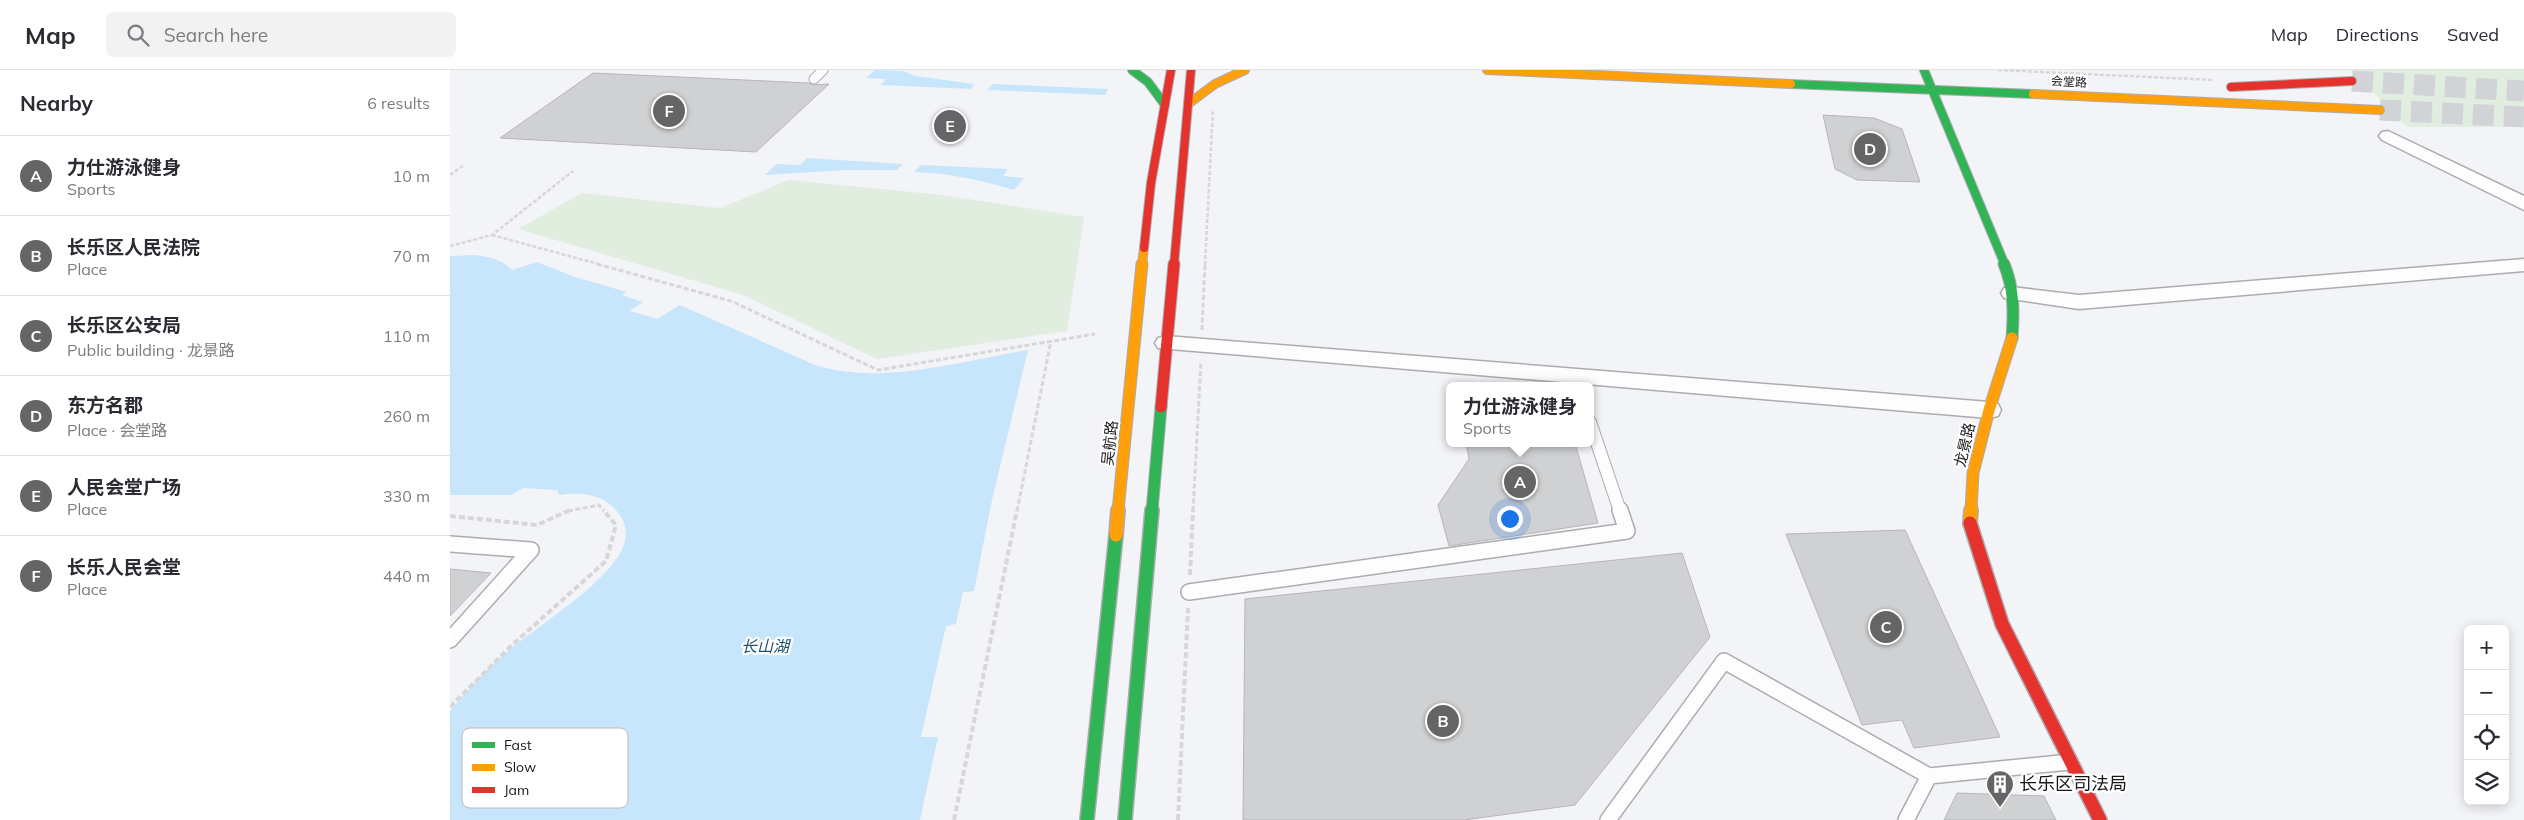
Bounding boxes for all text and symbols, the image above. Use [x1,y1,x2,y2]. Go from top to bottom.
search box [106,12,456,57]
text: Map [25,20,76,50]
icon: search [124,21,152,49]
text: Search here [164,23,268,47]
text: Map [2271,23,2308,46]
text: Directions [2336,23,2419,46]
text: Saved [2447,23,2499,46]
street label: 会堂路 [2051,73,2087,90]
text: Nearby [20,90,93,116]
pin: F [653,92,685,130]
text: 6 results [367,93,430,113]
pin: E [934,107,966,145]
pin: D [1854,130,1886,168]
text: 力仕游泳健身 [67,155,181,179]
text: A [30,166,42,186]
text: 10 m [393,166,430,186]
text: Sports [67,179,115,199]
text: 长乐区人民法院 [67,235,200,259]
text: B [30,246,42,266]
text: 70 m [393,246,430,266]
text: Place [67,259,107,279]
text: 长乐区公安局 [67,313,181,337]
text: C [31,326,41,346]
text: 110 m [383,326,430,346]
text: Public building · 龙景路 [67,340,235,360]
popup [1446,382,1594,447]
text: 东方名郡 [67,393,143,417]
text: 力仕游泳健身 [1463,394,1577,418]
text: D [30,406,42,426]
text: 260 m [383,406,430,426]
text: Sports [1463,418,1511,438]
text: Place · 会堂路 [67,420,167,440]
street label: 吴航路 [1098,420,1121,466]
street label: 龙景路 [1950,421,1979,469]
pin: A [1504,463,1536,501]
text: 人民会堂广场 [67,475,181,499]
text: E [31,486,41,506]
text: 330 m [383,486,430,506]
text: Place [67,499,107,519]
your location [1497,506,1523,532]
text: 长乐人民会堂 [67,555,181,579]
text: F [31,566,41,586]
text: 440 m [383,566,430,586]
text: Place [67,579,107,599]
pin: C [1870,608,1902,646]
map controls [2464,625,2509,805]
button: + [2464,625,2509,670]
water label: 长山湖 [741,636,792,656]
button: − [2464,670,2509,715]
pin: B [1427,702,1459,740]
button: locate [2464,715,2509,760]
legend [462,728,628,808]
text: Fast [504,736,532,754]
text: Slow [504,758,536,776]
button: layers [2464,760,2509,805]
building icon: 长乐区司法局 [1985,769,2015,808]
place label: 长乐区司法局 [2019,772,2127,795]
text: Jam [504,781,529,799]

